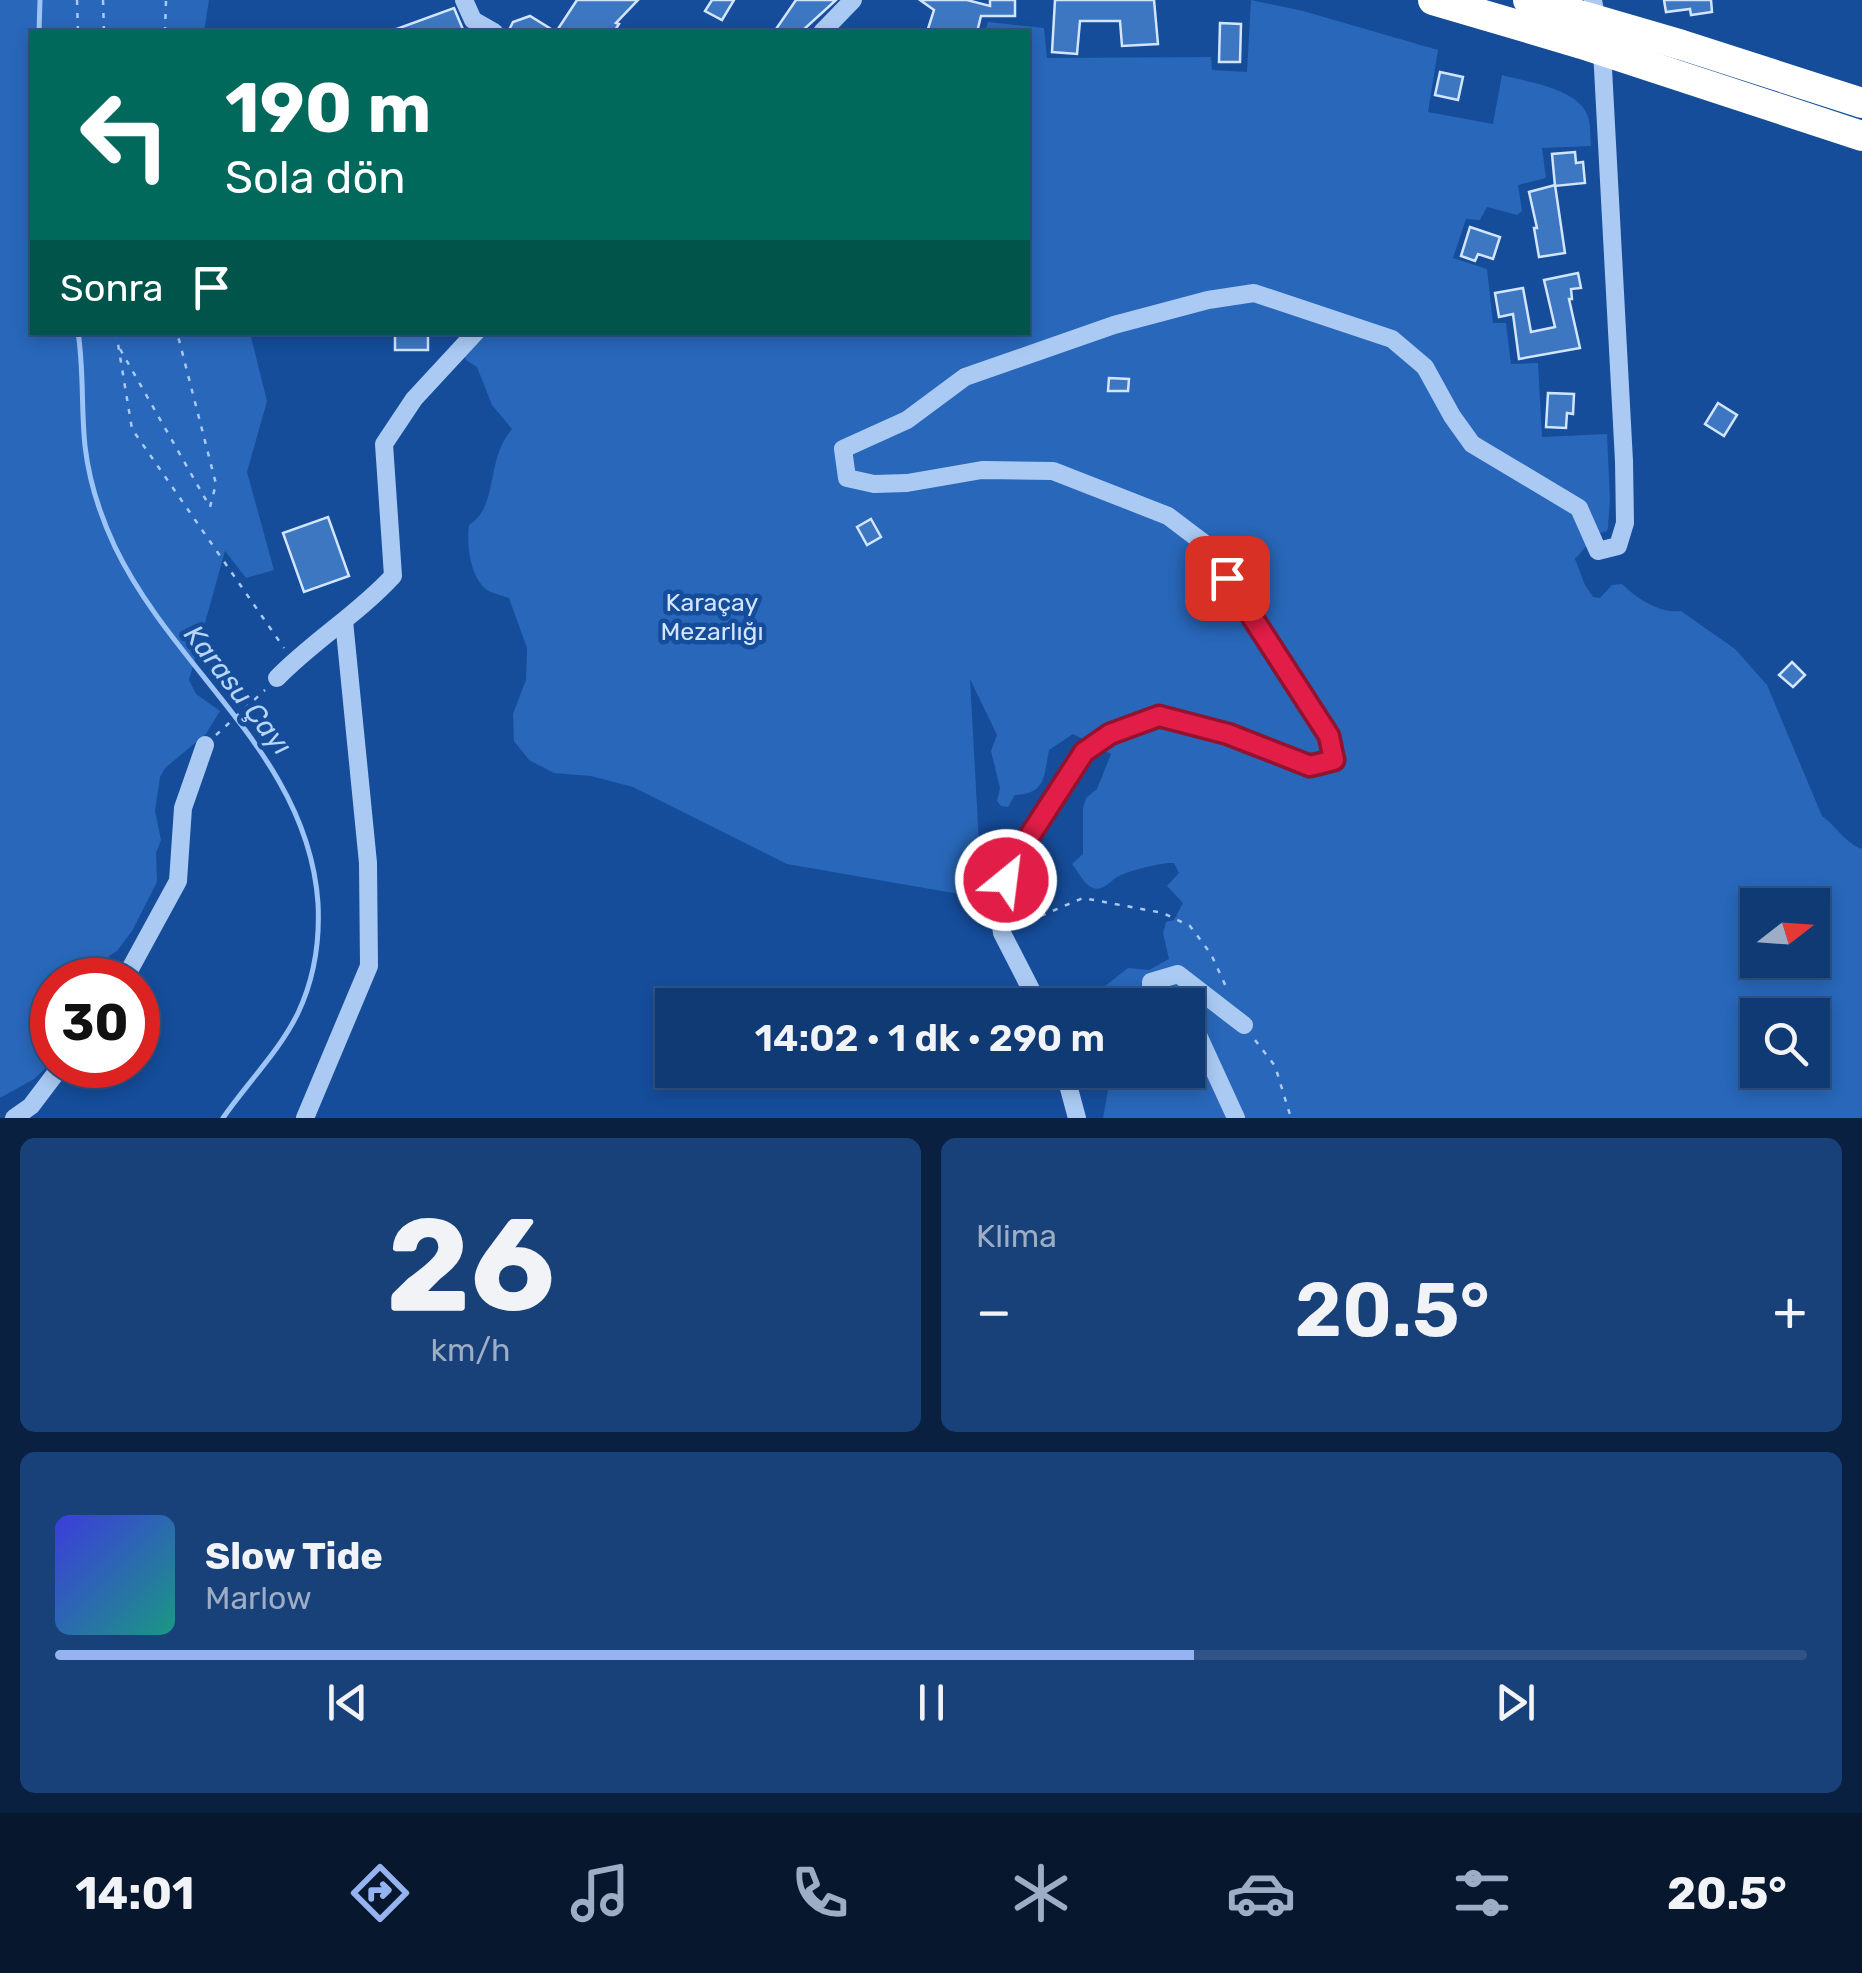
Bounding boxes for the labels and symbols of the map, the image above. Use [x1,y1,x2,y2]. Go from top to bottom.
pin [1185,536,1270,621]
park label: Karaçay Mezarlığı [661,588,763,646]
water label: Karasu Çayı [177,619,299,761]
position arrow [954,828,1058,932]
north arrow [1740,888,1830,978]
speed limit sign: 30 [30,958,160,1088]

